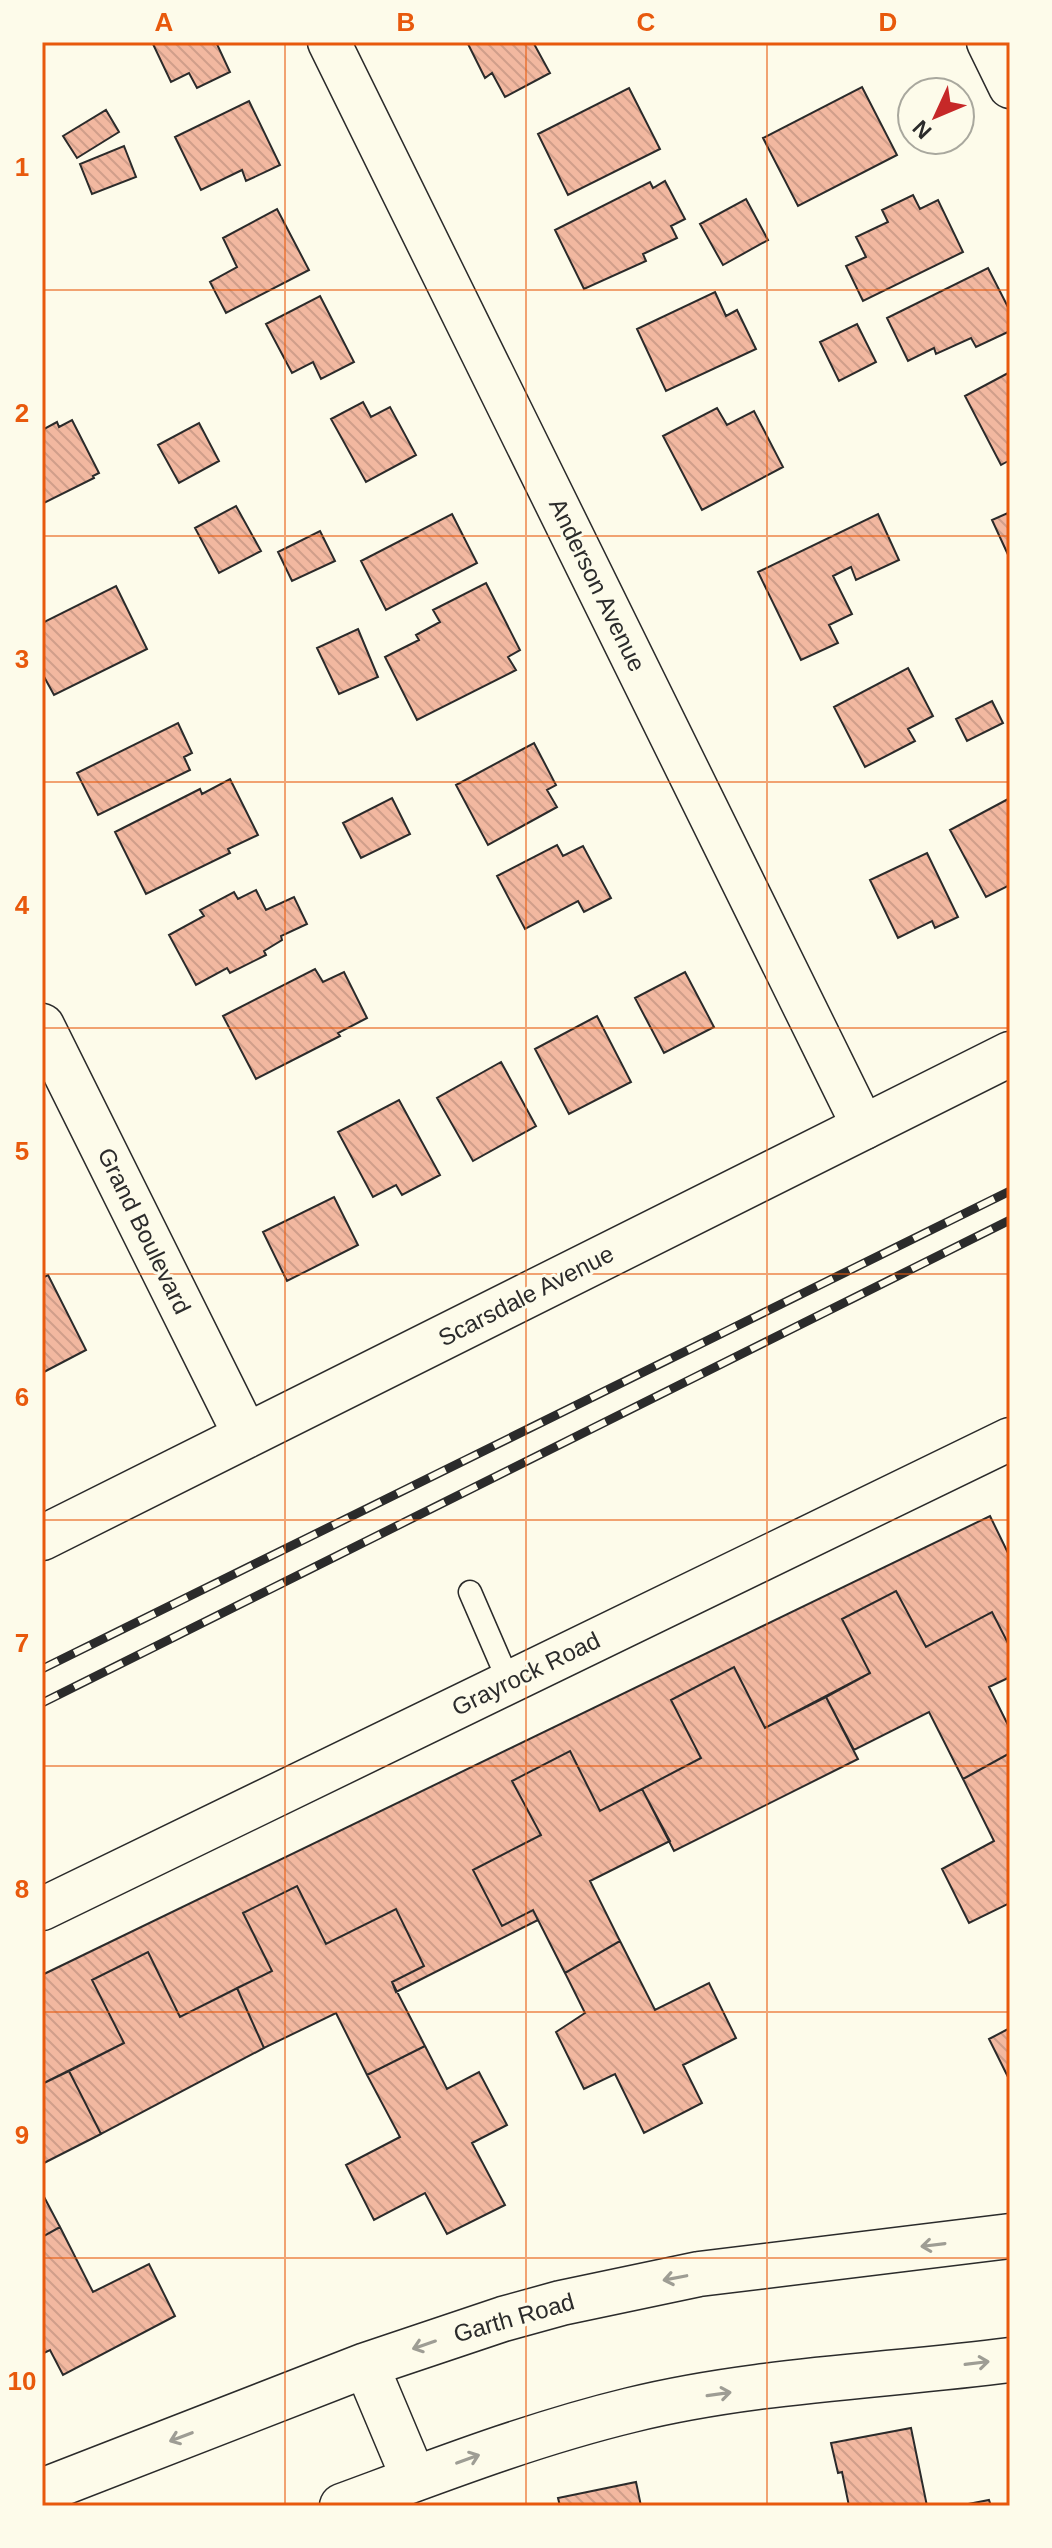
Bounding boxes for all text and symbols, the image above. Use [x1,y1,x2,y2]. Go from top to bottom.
text: A [155,7,174,37]
text: B [397,7,415,37]
text: C [637,7,656,37]
text: D [879,7,897,37]
north arrow [896,76,976,156]
text: N [907,115,936,144]
text: 1 [15,152,29,182]
text: 2 [15,398,29,428]
street label: Anderson Avenue [544,494,651,676]
text: 3 [15,644,29,674]
text: 4 [15,890,30,920]
text: 5 [15,1136,29,1166]
street label: Grand Boulevard [93,1143,196,1318]
street label: Scarsdale Avenue [434,1240,618,1351]
text: 6 [15,1382,29,1412]
street label: Grayrock Road [447,1626,604,1721]
text: 7 [15,1628,29,1658]
text: 8 [15,1874,29,1904]
text: 9 [15,2120,29,2150]
one-way arrow [920,2238,946,2253]
one-way arrow [662,2272,688,2287]
street label: Garth Road [451,2287,577,2348]
one-way arrow [412,2339,437,2354]
one-way arrow [963,2356,990,2371]
text: 10 [8,2366,36,2396]
one-way arrow [706,2386,731,2401]
one-way arrow [169,2431,194,2445]
one-way arrow [455,2451,480,2465]

